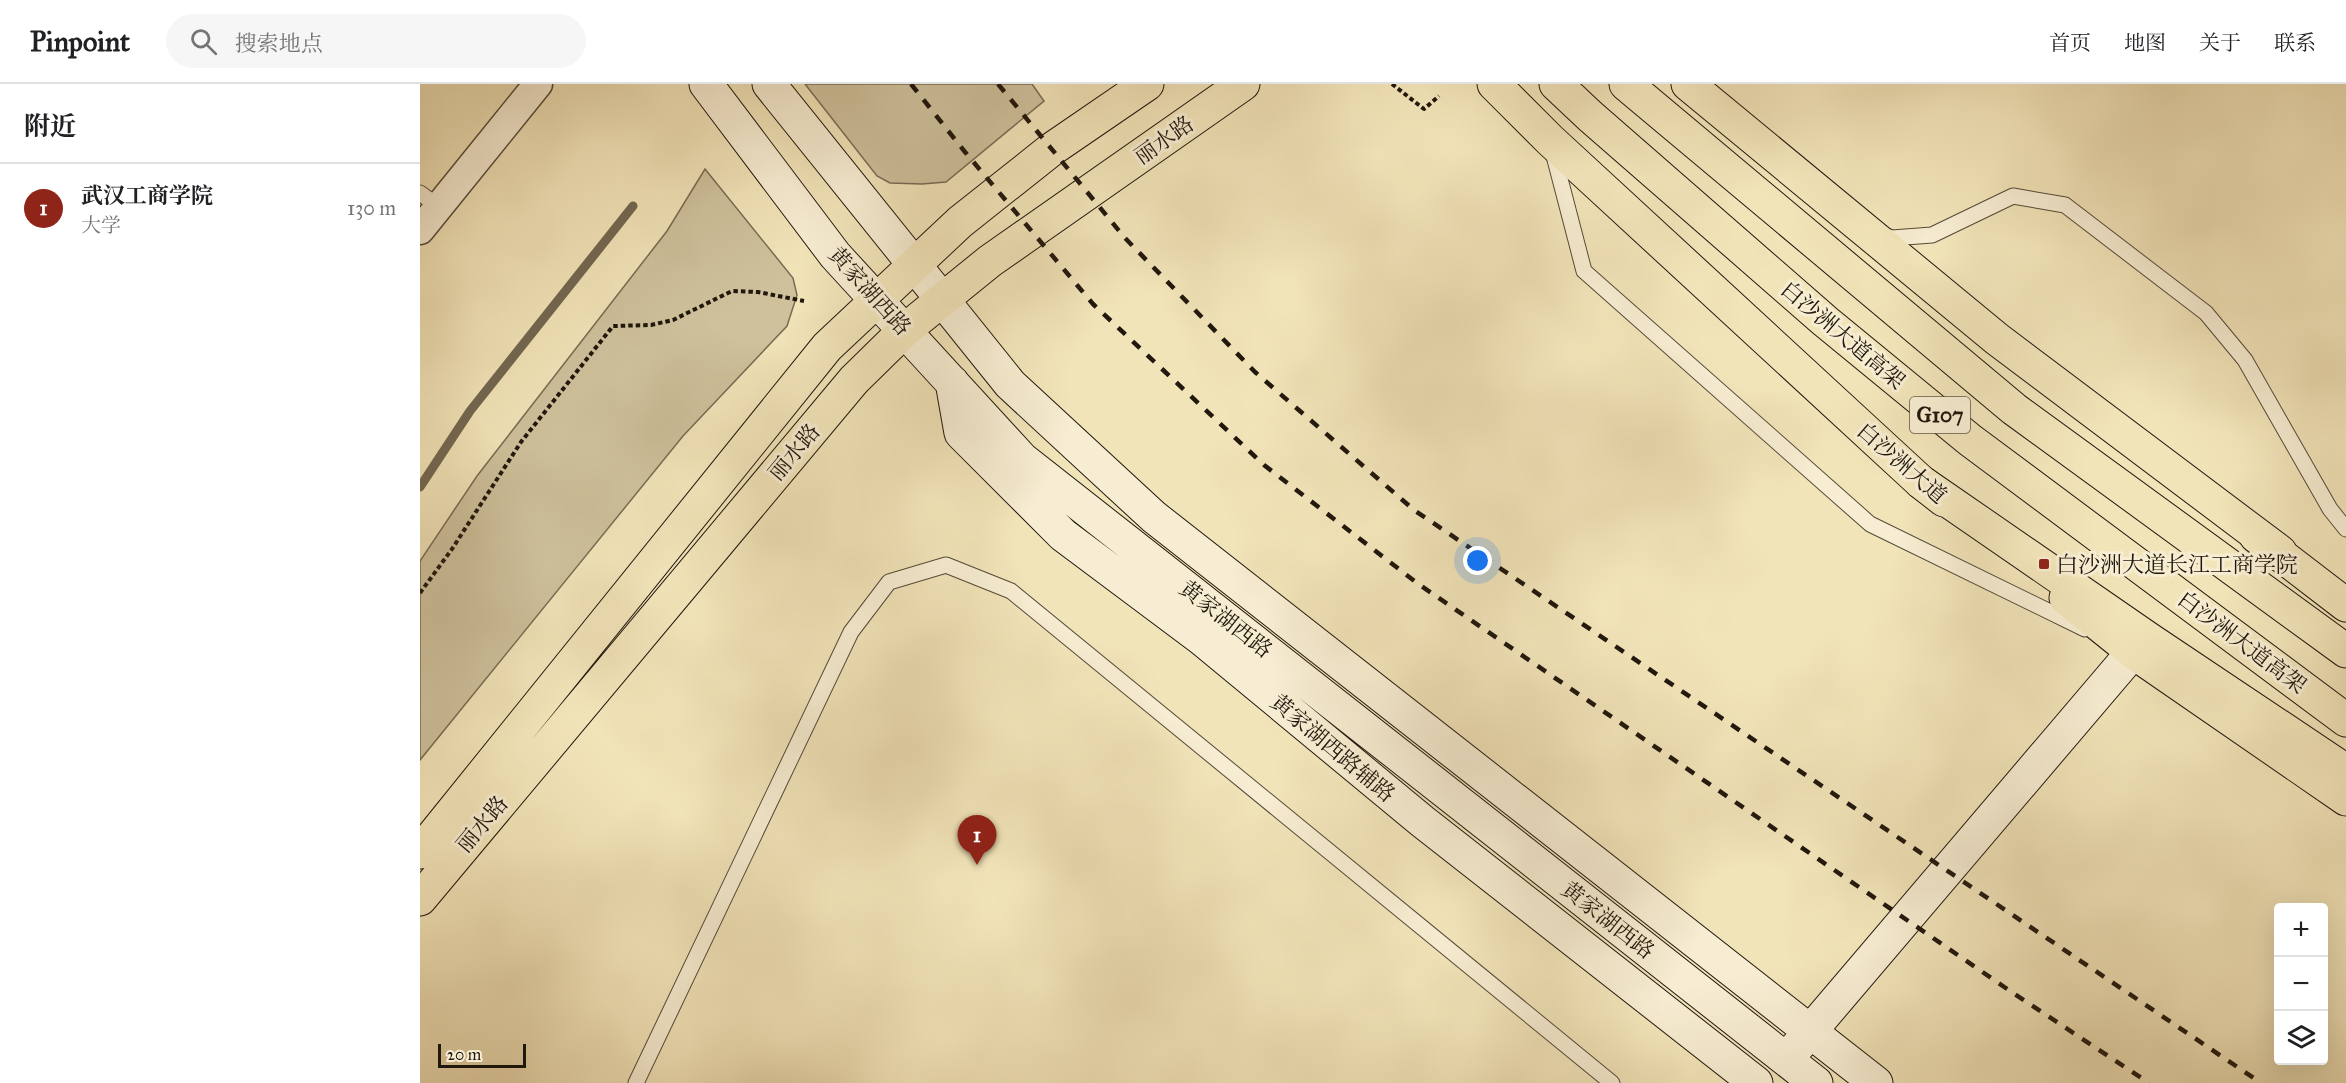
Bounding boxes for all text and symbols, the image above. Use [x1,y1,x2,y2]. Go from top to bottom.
search box [166,14,586,68]
text: Pinpoint [30,24,130,59]
icon: search [187,25,220,58]
text: 搜索地点 [235,30,323,57]
text: 首页 [2049,30,2091,56]
text: 地图 [2124,30,2166,56]
text: 关于 [2199,30,2241,56]
text: 联系 [2274,30,2316,56]
text: 附近 [24,110,76,142]
street label: 丽水路 [1129,110,1199,170]
text: 武汉工商学院 [81,182,213,209]
text: 1 [40,196,47,220]
text: 130 m [347,196,396,220]
text: 大学 [81,213,121,237]
street label: 黄家湖西路 [823,241,917,341]
street label: 白沙洲大道高架 [1775,275,1911,395]
road number: G107 [1910,397,1970,433]
street label: 白沙洲大道 [1852,417,1952,509]
street label: 丽水路 [762,418,826,486]
your location [1463,546,1492,575]
place label: 白沙洲大道长江工商学院 [2056,551,2298,578]
marker: 白沙洲大道长江工商学院 [2037,557,2051,571]
street label: 黄家湖西路 [1174,574,1278,664]
street label: 白沙洲大道高架 [2172,585,2312,699]
street label: 黄家湖西路辅路 [1265,688,1401,808]
street label: 丽水路 [450,790,514,858]
pin: 1 [958,816,996,865]
street label: 黄家湖西路 [1556,875,1660,965]
map controls [2274,903,2328,1065]
button: + [2274,903,2328,957]
button: − [2274,957,2328,1011]
button: layers [2274,1011,2328,1065]
scale bar [438,1041,526,1068]
text: 20 m [447,1045,481,1064]

